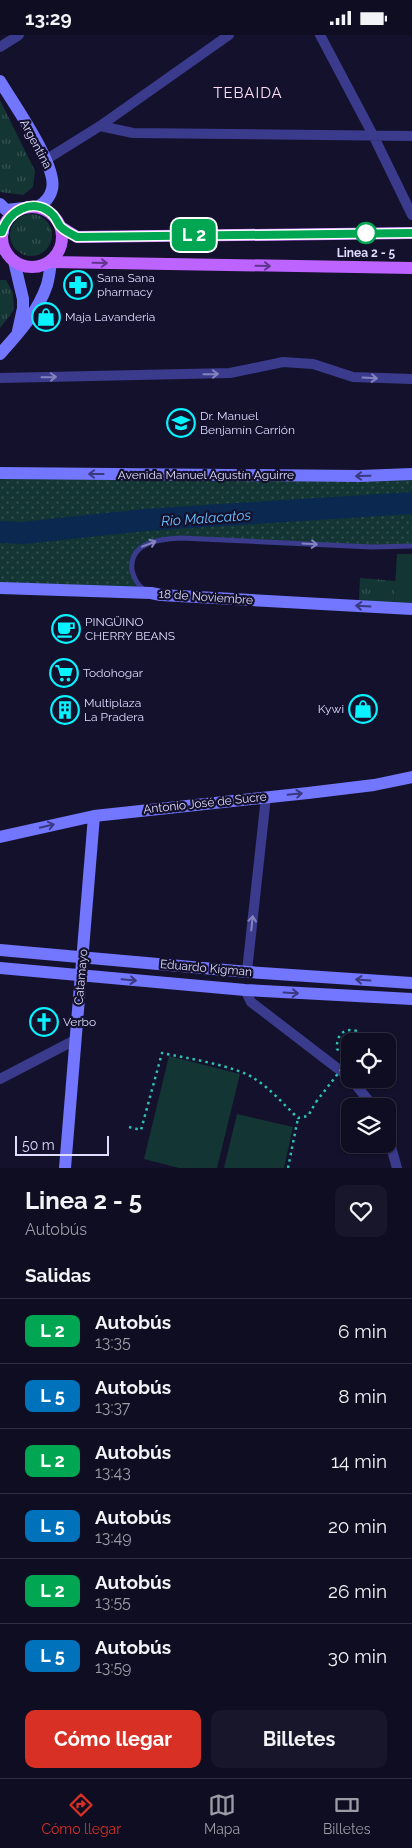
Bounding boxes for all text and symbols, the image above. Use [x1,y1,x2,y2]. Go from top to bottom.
text: 13:29 [25,7,72,29]
district label: TEBAIDA [213,84,283,102]
street label: Argentina [17,117,55,171]
line badge: L 2 [165,219,223,251]
marker: Linea 2 - 5 [355,222,377,244]
text: L 2 [182,224,206,245]
place label: Linea 2 - 5 [337,246,396,260]
one-way arrow [92,258,108,268]
one-way arrow [254,261,270,271]
pharmacy icon: Sana Sana pharmacy [63,270,93,300]
place label: Sana Sana pharmacy [97,271,155,299]
shop icon: Maja Lavanderia [31,302,61,332]
place label: Maja Lavanderia [65,310,155,324]
one-way arrow [202,369,219,379]
one-way arrow [40,372,56,382]
one-way arrow [362,373,378,382]
school or university icon: Dr. Manuel Benjamín Carrión [166,408,196,438]
place label: Dr. Manuel Benjamín Carrión [200,409,295,437]
street label: Avenida Manuel Agustín Aguirre [118,468,294,482]
one-way arrow [88,469,104,479]
one-way arrow [356,471,372,481]
water label: Rio Malacatos [161,507,252,529]
one-way arrow [141,538,156,547]
one-way arrow [302,539,318,548]
street label: 18 de Noviembre [158,587,254,607]
one-way arrow [356,602,372,611]
cafe icon: PINGÜINO CHERRY BEANS [51,614,81,644]
place label: PINGÜINO CHERRY BEANS [85,615,175,643]
supermarket icon: Todohogar [49,658,79,688]
place label: Todohogar [83,666,144,680]
shop icon: Kywi [348,694,378,724]
building icon: Multiplaza La Pradera [50,695,80,725]
place label: Multiplaza La Pradera [84,696,144,724]
place label: Kywi [318,702,344,716]
one-way arrow [287,789,303,799]
street label: Antonio José de Sucre [143,790,267,816]
one-way arrow [39,821,55,830]
one-way arrow [247,915,257,931]
street label: Catamayo [72,948,90,1006]
street label: Eduardo Kigman [159,957,253,979]
one-way arrow [121,975,137,985]
one-way arrow [356,975,372,984]
one-way arrow [283,988,299,997]
church icon: Verbo [29,1007,59,1037]
place label: Verbo [63,1015,96,1029]
map controls [341,1033,396,1153]
button: locate [341,1033,396,1088]
button: layers [341,1098,396,1153]
scale bar [15,1133,109,1156]
text: 50 m [22,1137,55,1153]
button: heart [335,1185,387,1237]
text: Linea 2 - 5 [25,1186,142,1215]
text: Autobús [25,1220,87,1239]
text: Salidas [25,1264,91,1286]
text: Autobús [95,1311,171,1333]
text: L 2 [40,1320,65,1341]
text: 6 min [338,1320,387,1342]
text: 13:35 [95,1333,131,1352]
text: Autobús [95,1376,171,1398]
text: L 5 [40,1385,65,1406]
text: 8 min [338,1385,387,1407]
text: 13:37 [95,1398,130,1417]
text: Autobús [95,1441,171,1463]
text: L 2 [40,1450,65,1471]
text: 14 min [331,1450,387,1472]
text: 13:43 [95,1463,131,1482]
text: Autobús [95,1506,171,1528]
text: L 5 [40,1515,65,1536]
text: 20 min [328,1515,387,1537]
text: 13:49 [95,1528,132,1547]
text: Autobús [95,1571,171,1593]
text: L 2 [40,1580,65,1601]
text: 26 min [328,1580,387,1602]
text: 13:55 [95,1593,131,1612]
text: Autobús [95,1636,171,1658]
text: L 5 [40,1645,65,1666]
text: 30 min [328,1645,387,1667]
text: 13:59 [95,1658,132,1677]
button: Cómo llegar [25,1710,201,1768]
button: Billetes [211,1710,387,1768]
tab: Cómo llegar [41,1791,121,1837]
tab: Mapa [204,1791,240,1837]
tab: Billetes [323,1791,371,1837]

